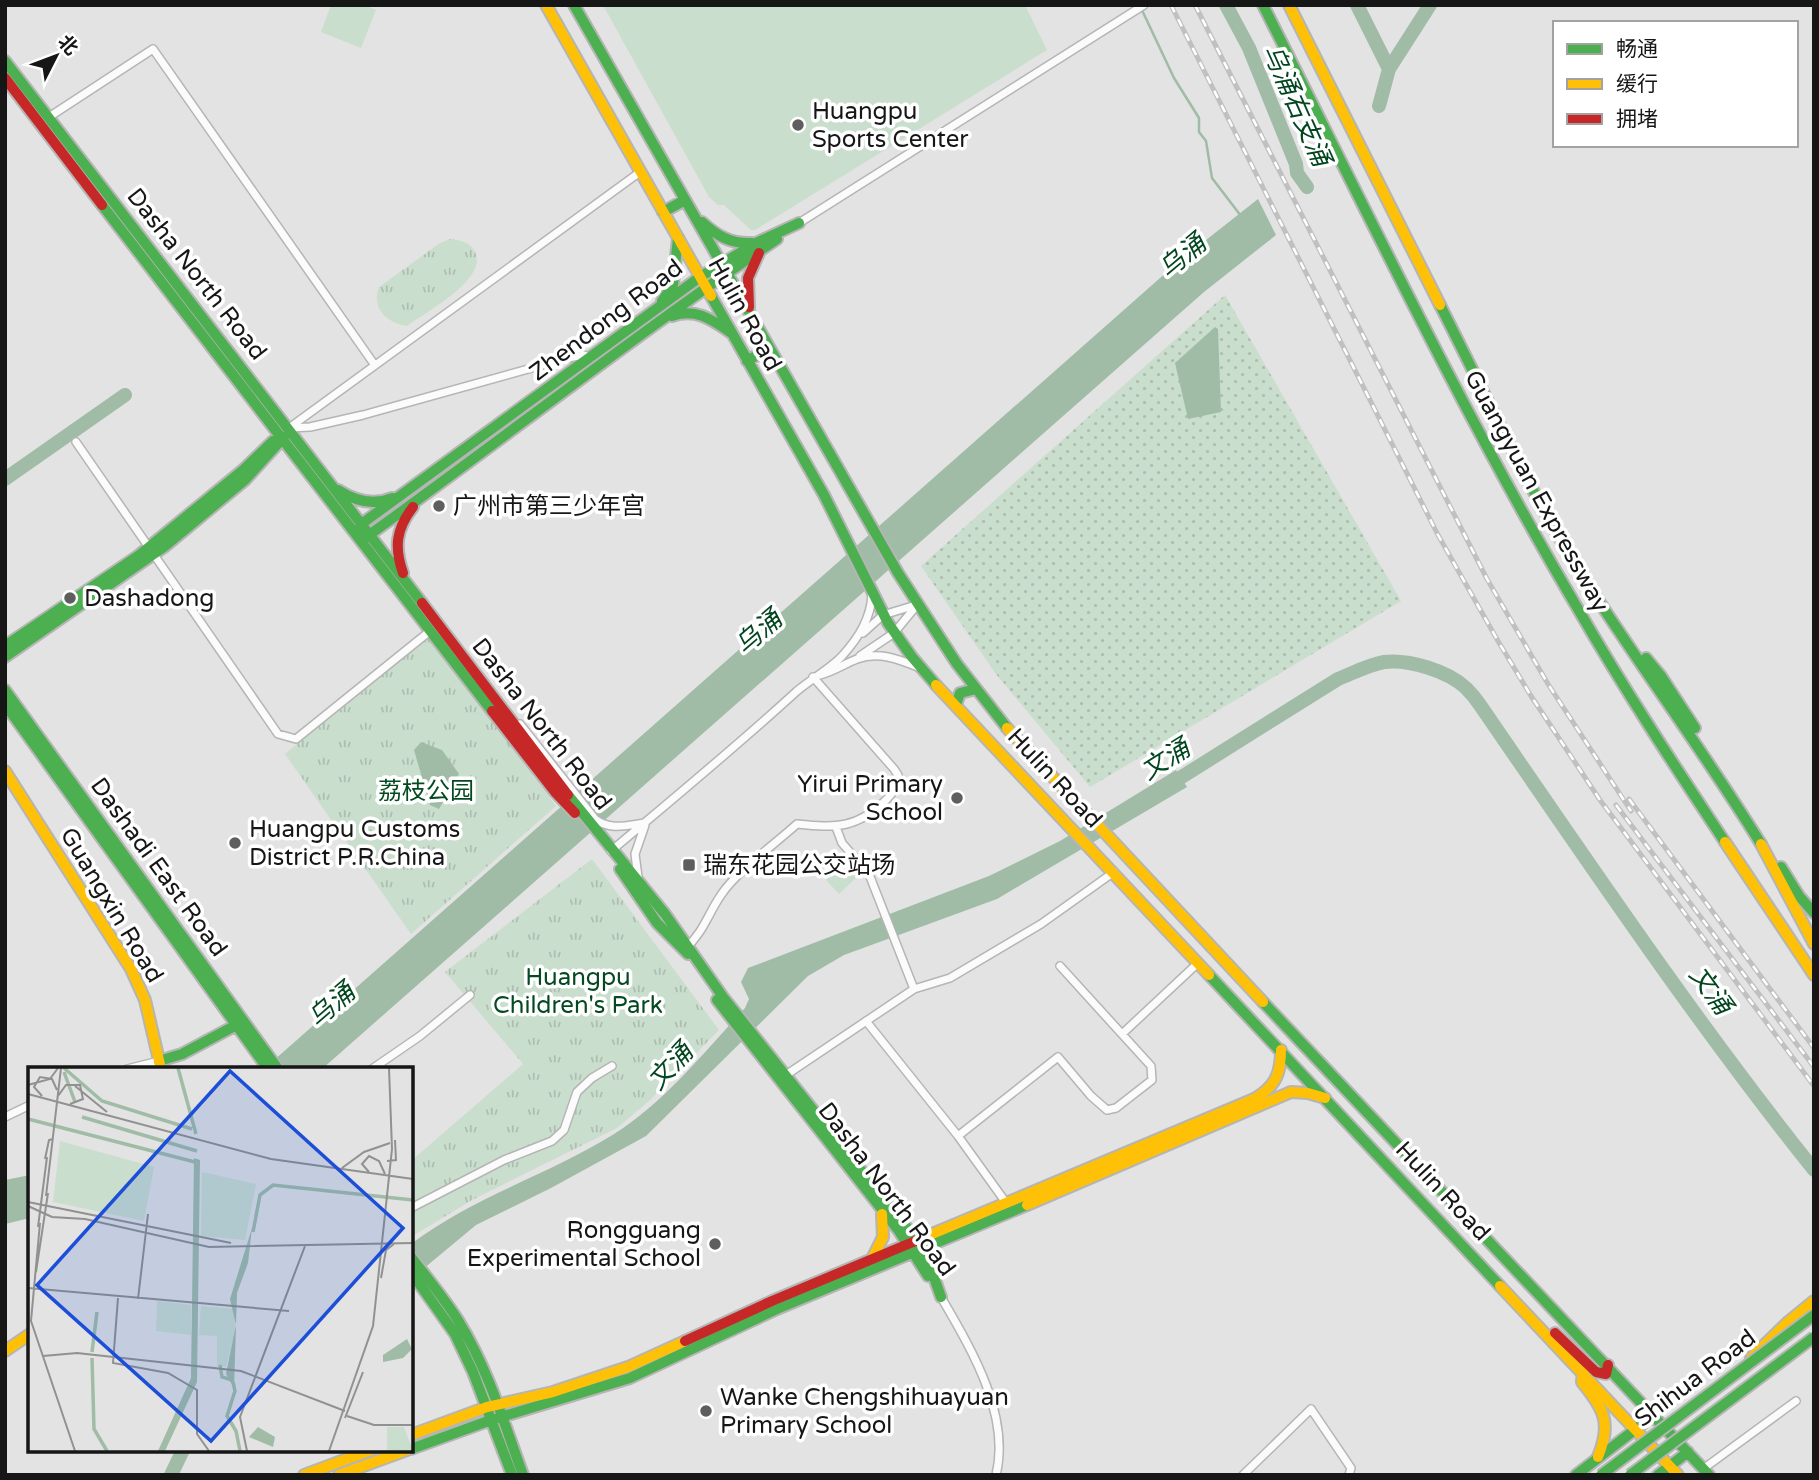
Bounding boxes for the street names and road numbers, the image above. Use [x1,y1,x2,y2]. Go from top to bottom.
street label: Dasha North Road [120,183,273,366]
street label: Hulin Road [701,252,788,376]
street label: Zhendong Road [524,253,689,387]
street label: Guangyuan Expressway [1458,365,1615,617]
street label: Dasha North Road [465,633,618,816]
street label: Hulin Road [1001,723,1108,834]
street label: Dashadi East Road [84,772,233,962]
street label: Guangxin Road [54,822,169,988]
street label: Dasha North Road [812,1097,961,1282]
street label: Hulin Road [1389,1136,1496,1247]
street label: Shihua Road [1629,1323,1762,1433]

